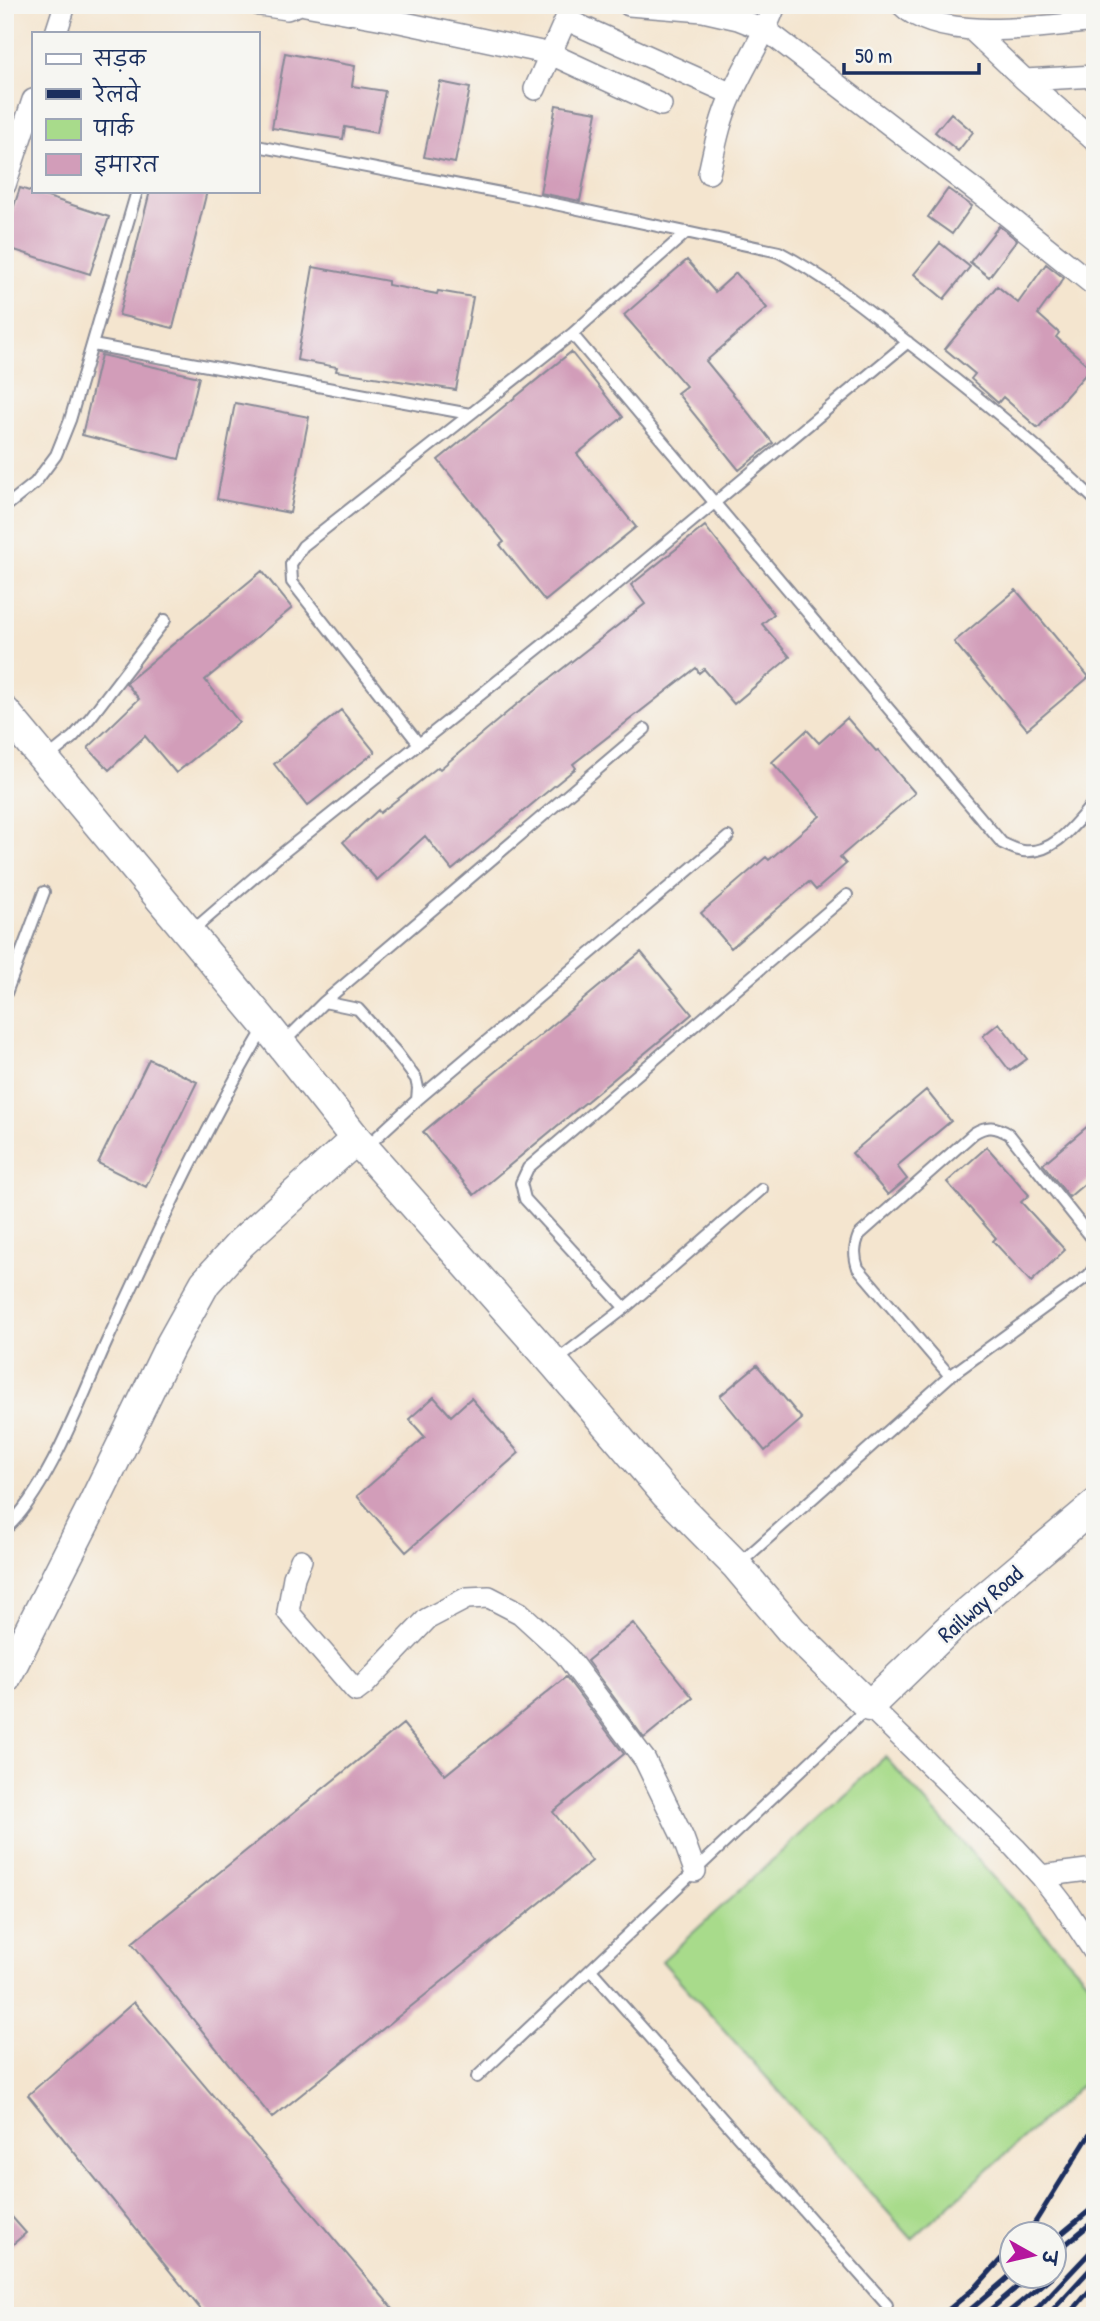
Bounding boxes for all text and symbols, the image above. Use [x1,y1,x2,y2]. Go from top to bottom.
legend [32,32,259,192]
scale bar [844,32,979,76]
text: 50 m [855,41,892,70]
text: सड़क [93,44,147,73]
text: रेलवे [91,77,141,109]
text: पार्क [93,112,135,143]
text: इमारत [94,150,160,179]
street label: Railway Road [931,1558,1029,1649]
north arrow [998,2220,1068,2290]
text: उ [1036,2247,1064,2268]

